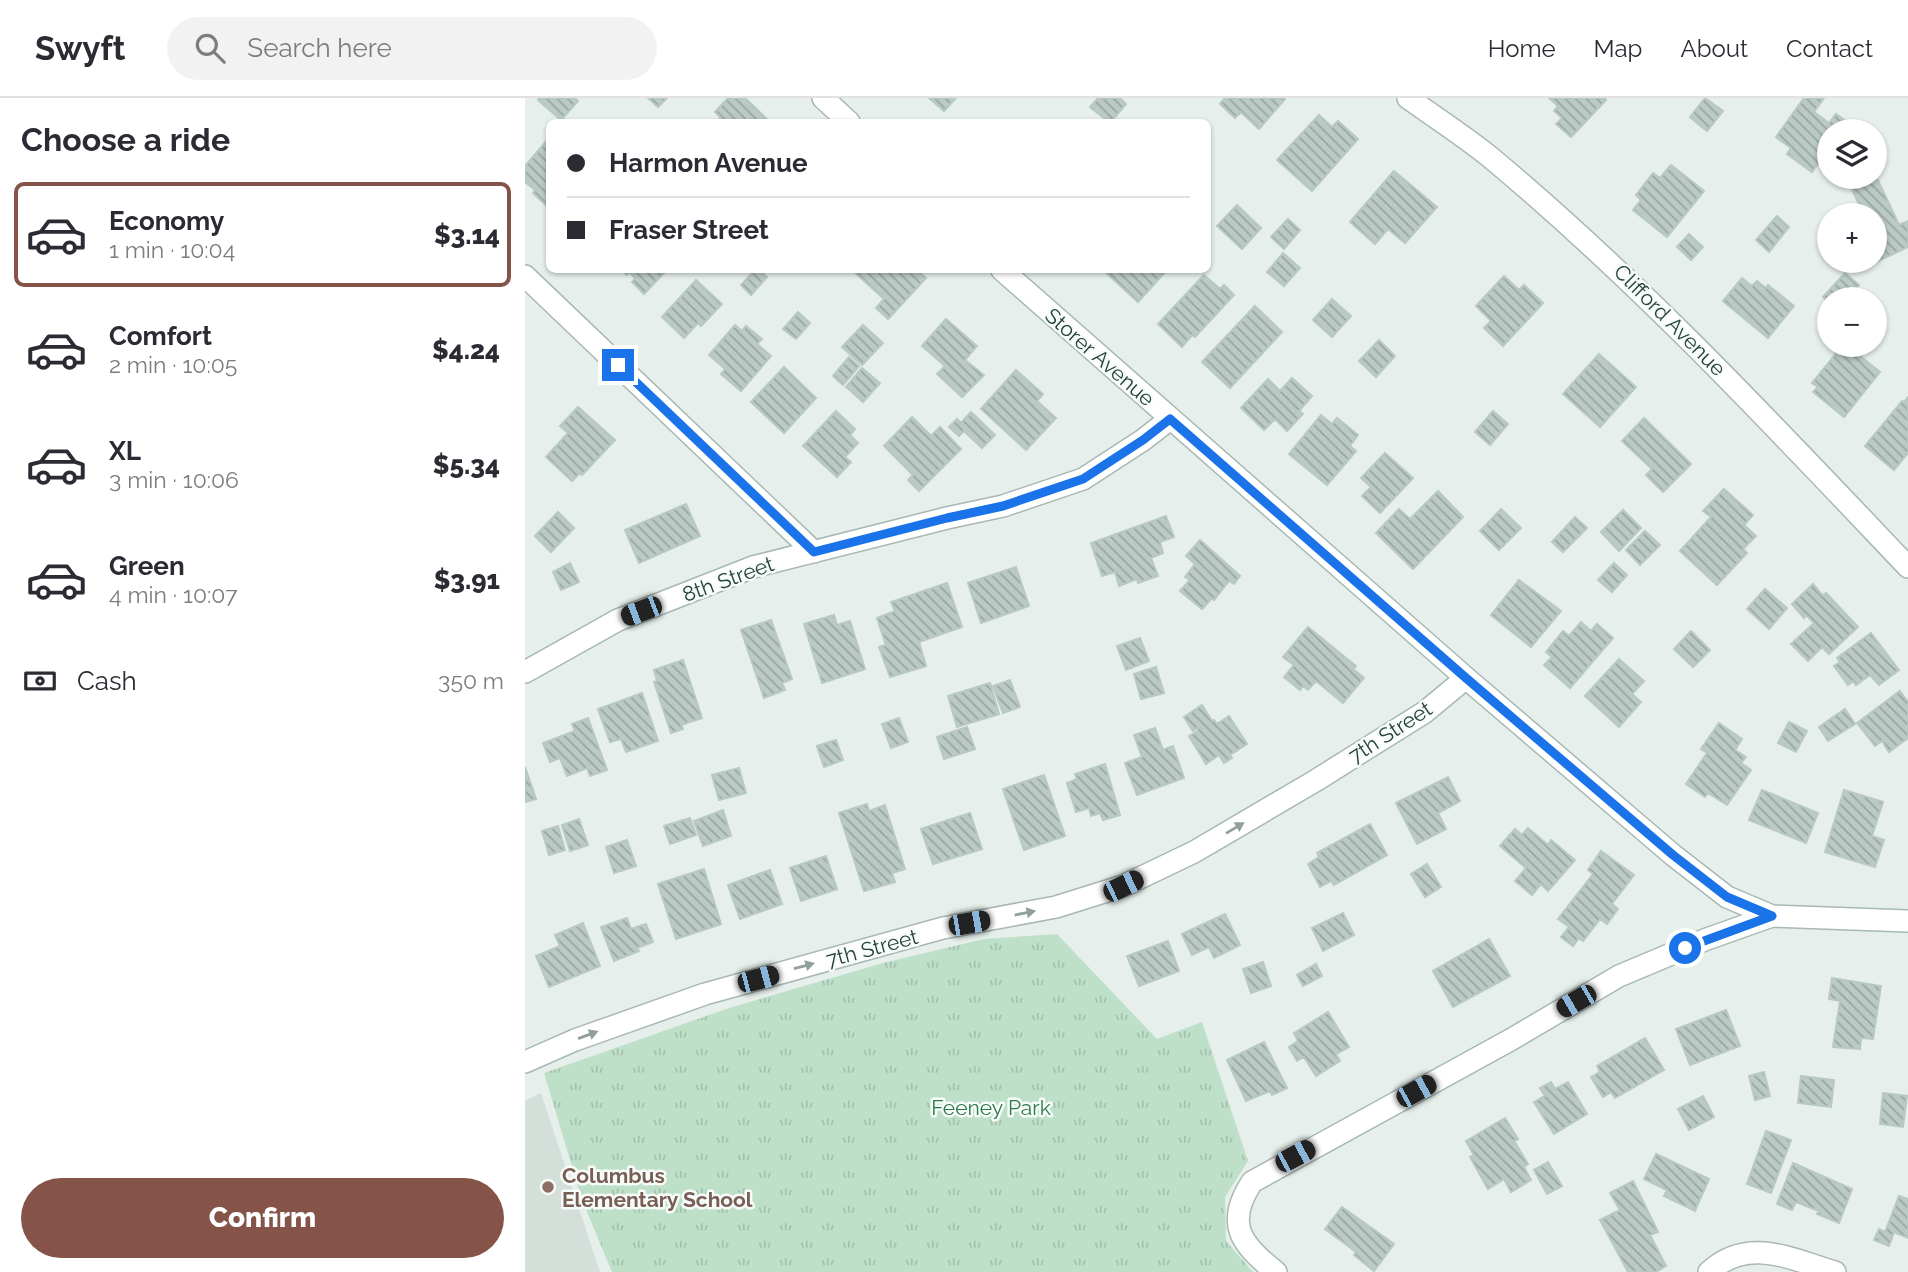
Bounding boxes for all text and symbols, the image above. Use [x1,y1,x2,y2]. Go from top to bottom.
search box [167,17,657,80]
text: Swyft [35,29,125,68]
icon: search [191,29,229,67]
text: Search here [247,33,392,63]
text: Home [1488,34,1556,63]
text: Map [1594,34,1642,63]
text: About [1680,34,1748,63]
text: Contact [1786,34,1873,63]
map controls [1817,119,1887,357]
button: layers [1817,119,1887,189]
text: Choose a ride [21,121,230,158]
text: Harmon Avenue [609,148,808,178]
icon: car [25,203,88,266]
button: + [1817,203,1887,273]
text: Economy [109,206,224,236]
text: Fraser Street [609,215,769,245]
text: $3.14 [434,220,500,250]
text: 1 min · 10:04 [109,236,235,263]
street label: Clifford Avenue [1609,259,1731,381]
button: − [1817,287,1887,357]
street label: Storer Avenue [1040,303,1160,411]
icon: car [25,318,88,381]
text: Comfort [109,321,212,351]
text: $4.24 [432,335,500,365]
route end [602,349,634,381]
text: 2 min · 10:05 [109,351,237,378]
icon: car [25,433,88,496]
text: XL [109,436,141,466]
text: $5.34 [433,450,500,480]
text: 3 min · 10:06 [109,466,239,493]
icon: car [25,548,88,611]
text: Green [109,551,185,581]
street label: 8th Street [679,551,777,607]
text: $3.91 [434,565,500,595]
text: 4 min · 10:07 [109,581,238,608]
car [618,594,665,628]
icon: cash [21,662,59,700]
text: Cash [77,666,137,696]
text: 350 m [438,667,504,694]
street label: 7th Street [1344,696,1436,768]
one-way arrow [1225,822,1244,834]
car [1100,867,1147,905]
one-way arrow [1014,907,1036,918]
car [947,909,992,937]
street label: 7th Street [823,924,921,972]
route start [1669,932,1701,964]
one-way arrow [794,961,815,971]
car [735,963,782,995]
car [1553,981,1600,1021]
one-way arrow [577,1029,598,1040]
car [1393,1072,1440,1110]
park label: Feeney Park [931,1095,1051,1120]
car [1272,1137,1319,1175]
place label: Columbus Elementary School [562,1163,753,1212]
button: Confirm [21,1178,504,1258]
marker: Columbus Elementary School [540,1179,556,1195]

